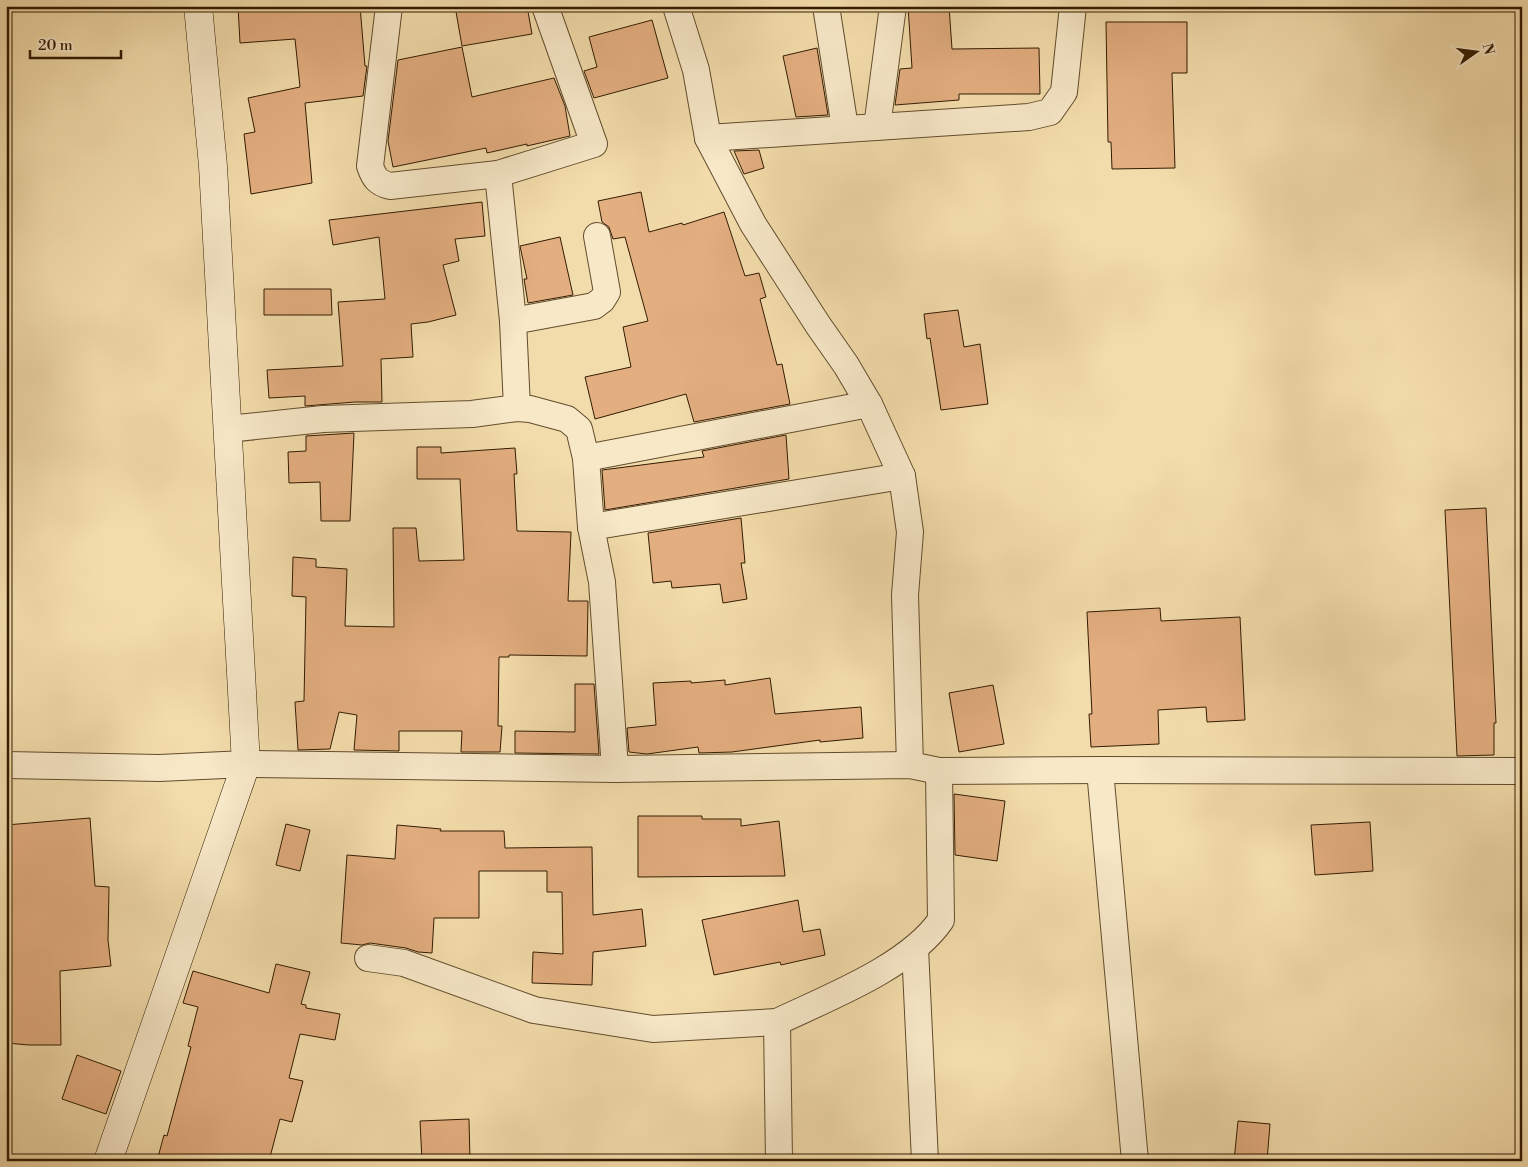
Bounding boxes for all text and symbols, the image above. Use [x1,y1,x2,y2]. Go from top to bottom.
scale bar [30,28,121,60]
north arrow [1450,28,1500,78]
text: 20 m [38,36,73,55]
text: N [1478,42,1498,57]

